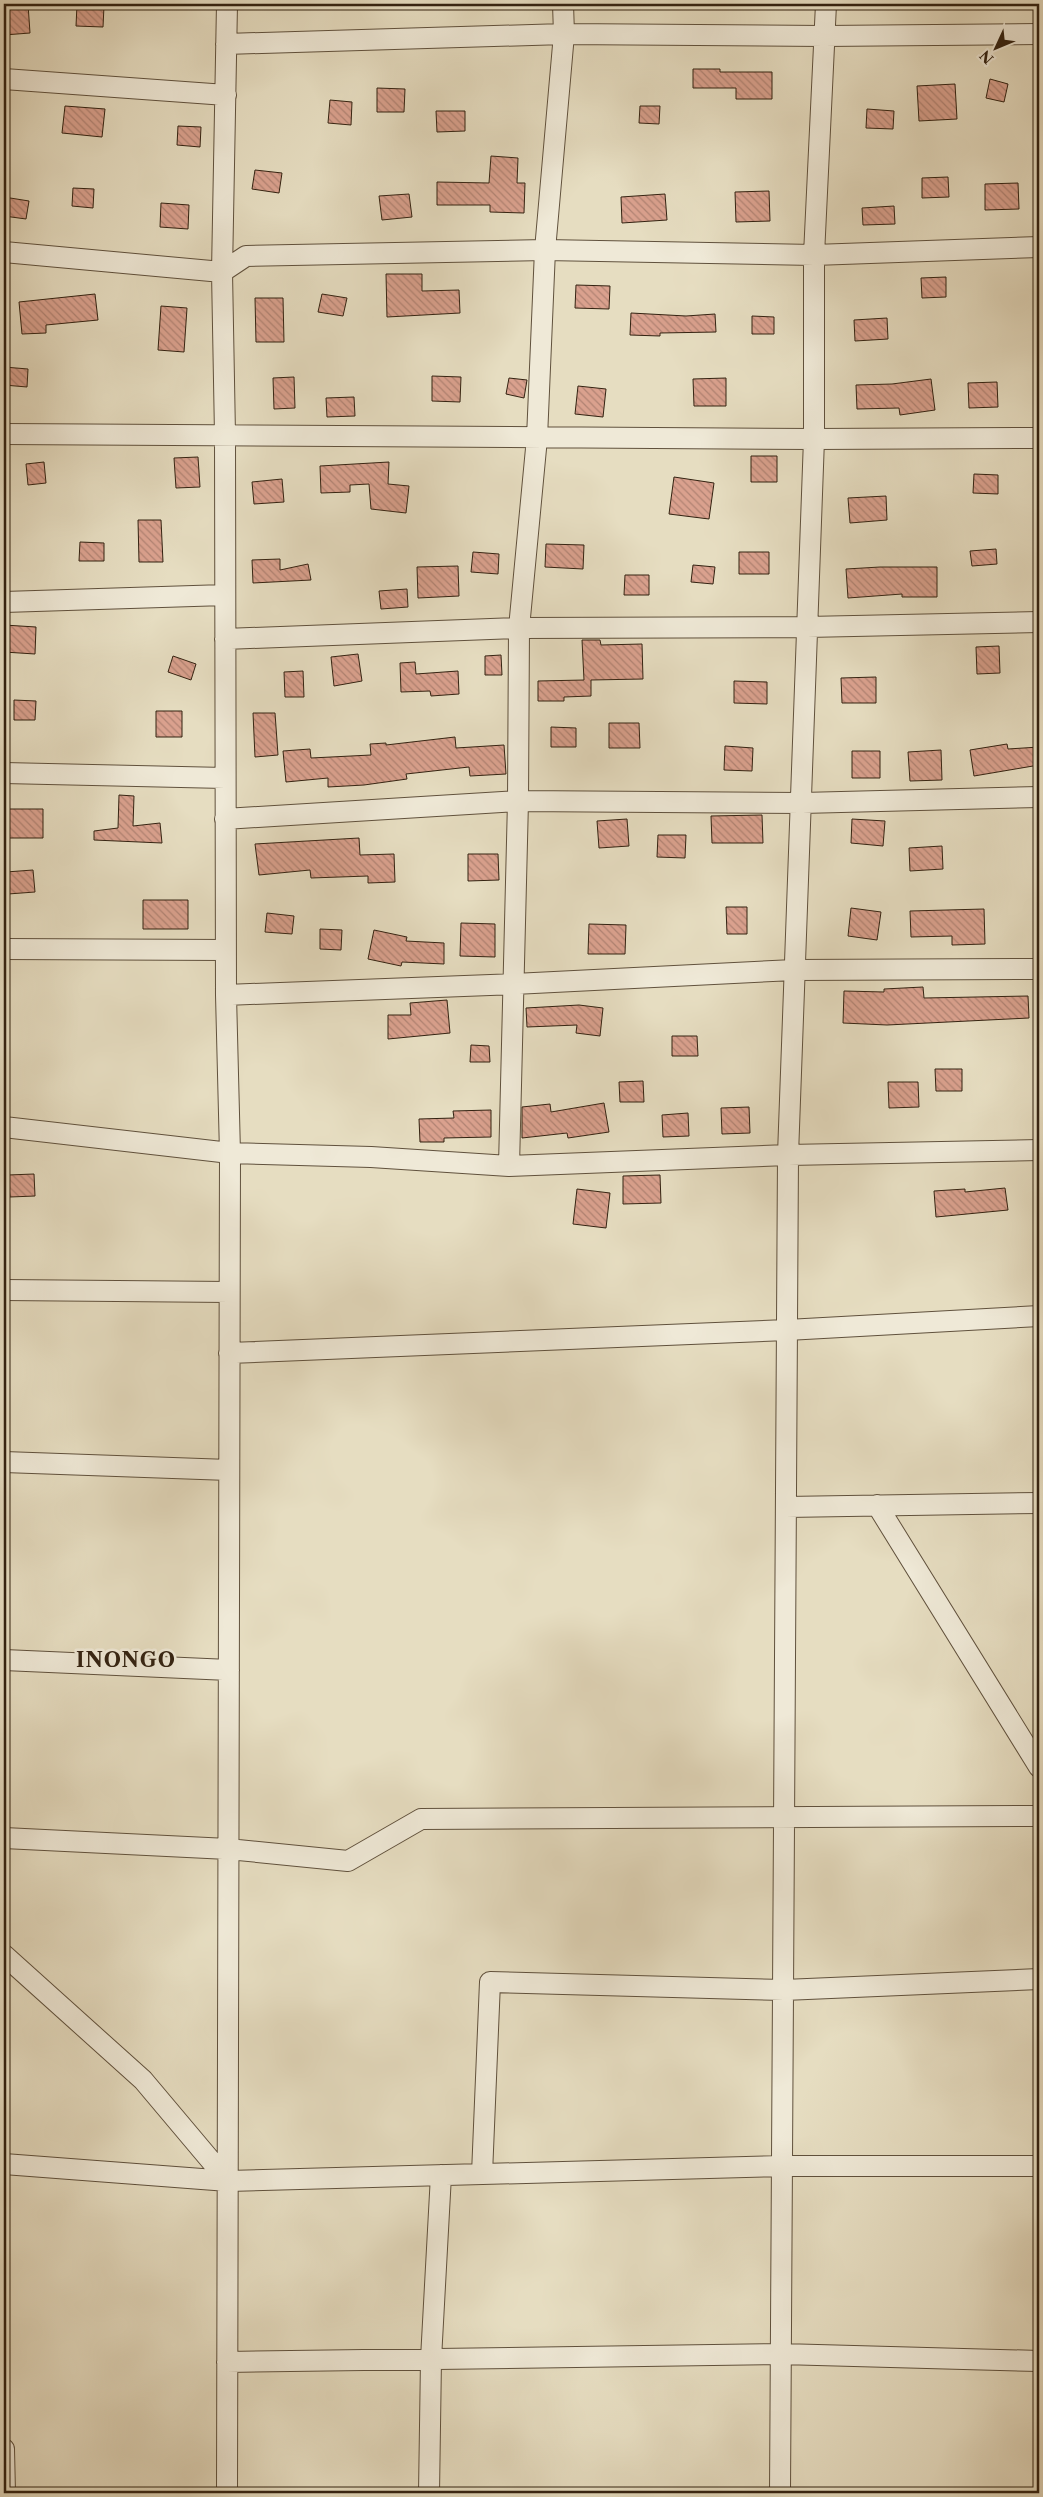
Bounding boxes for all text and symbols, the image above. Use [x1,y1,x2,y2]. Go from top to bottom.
north arrow [970,22,1020,72]
text: N [976,46,997,68]
district label: INONGO [76,1648,176,1672]

